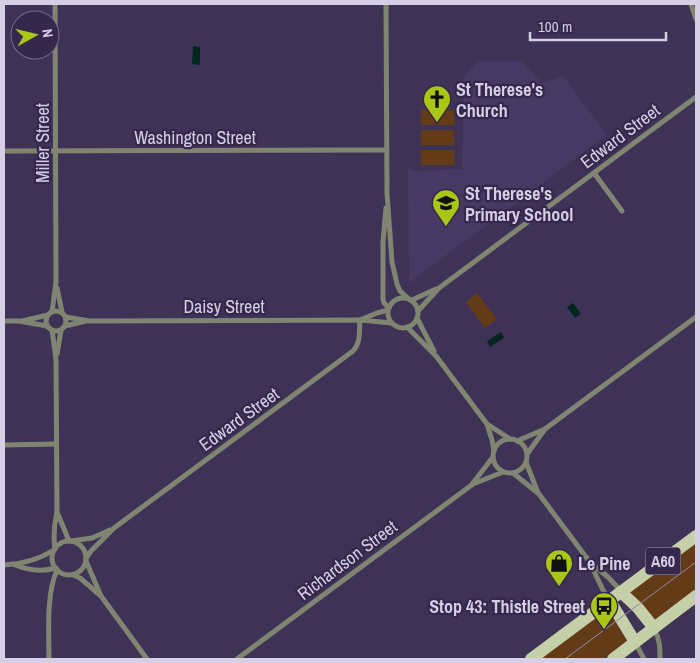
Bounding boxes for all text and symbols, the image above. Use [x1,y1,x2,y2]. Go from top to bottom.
north arrow [10,10,60,60]
scale bar [530,10,666,42]
text: 100 m [538,16,572,37]
text: N [38,28,57,39]
place label: St Therese's Church [456,77,543,123]
church icon: St Therese's Church [422,84,452,123]
street label: Edward Street [575,98,665,174]
street label: Miller Street [30,103,55,183]
street label: Washington Street [134,125,256,150]
place label: St Therese's Primary School [465,181,573,227]
school or university icon: St Therese's Primary School [431,188,461,227]
street label: Daisy Street [183,294,265,319]
street label: Edward Street [194,381,284,457]
street label: Richardson Street [292,514,402,606]
shop icon: Le Pine [544,548,574,587]
road number: A60 [646,548,680,574]
place label: Le Pine [578,551,631,576]
bus stop icon: Stop 43: Thistle Street [589,591,619,630]
place label: Stop 43: Thistle Street [429,594,585,619]

